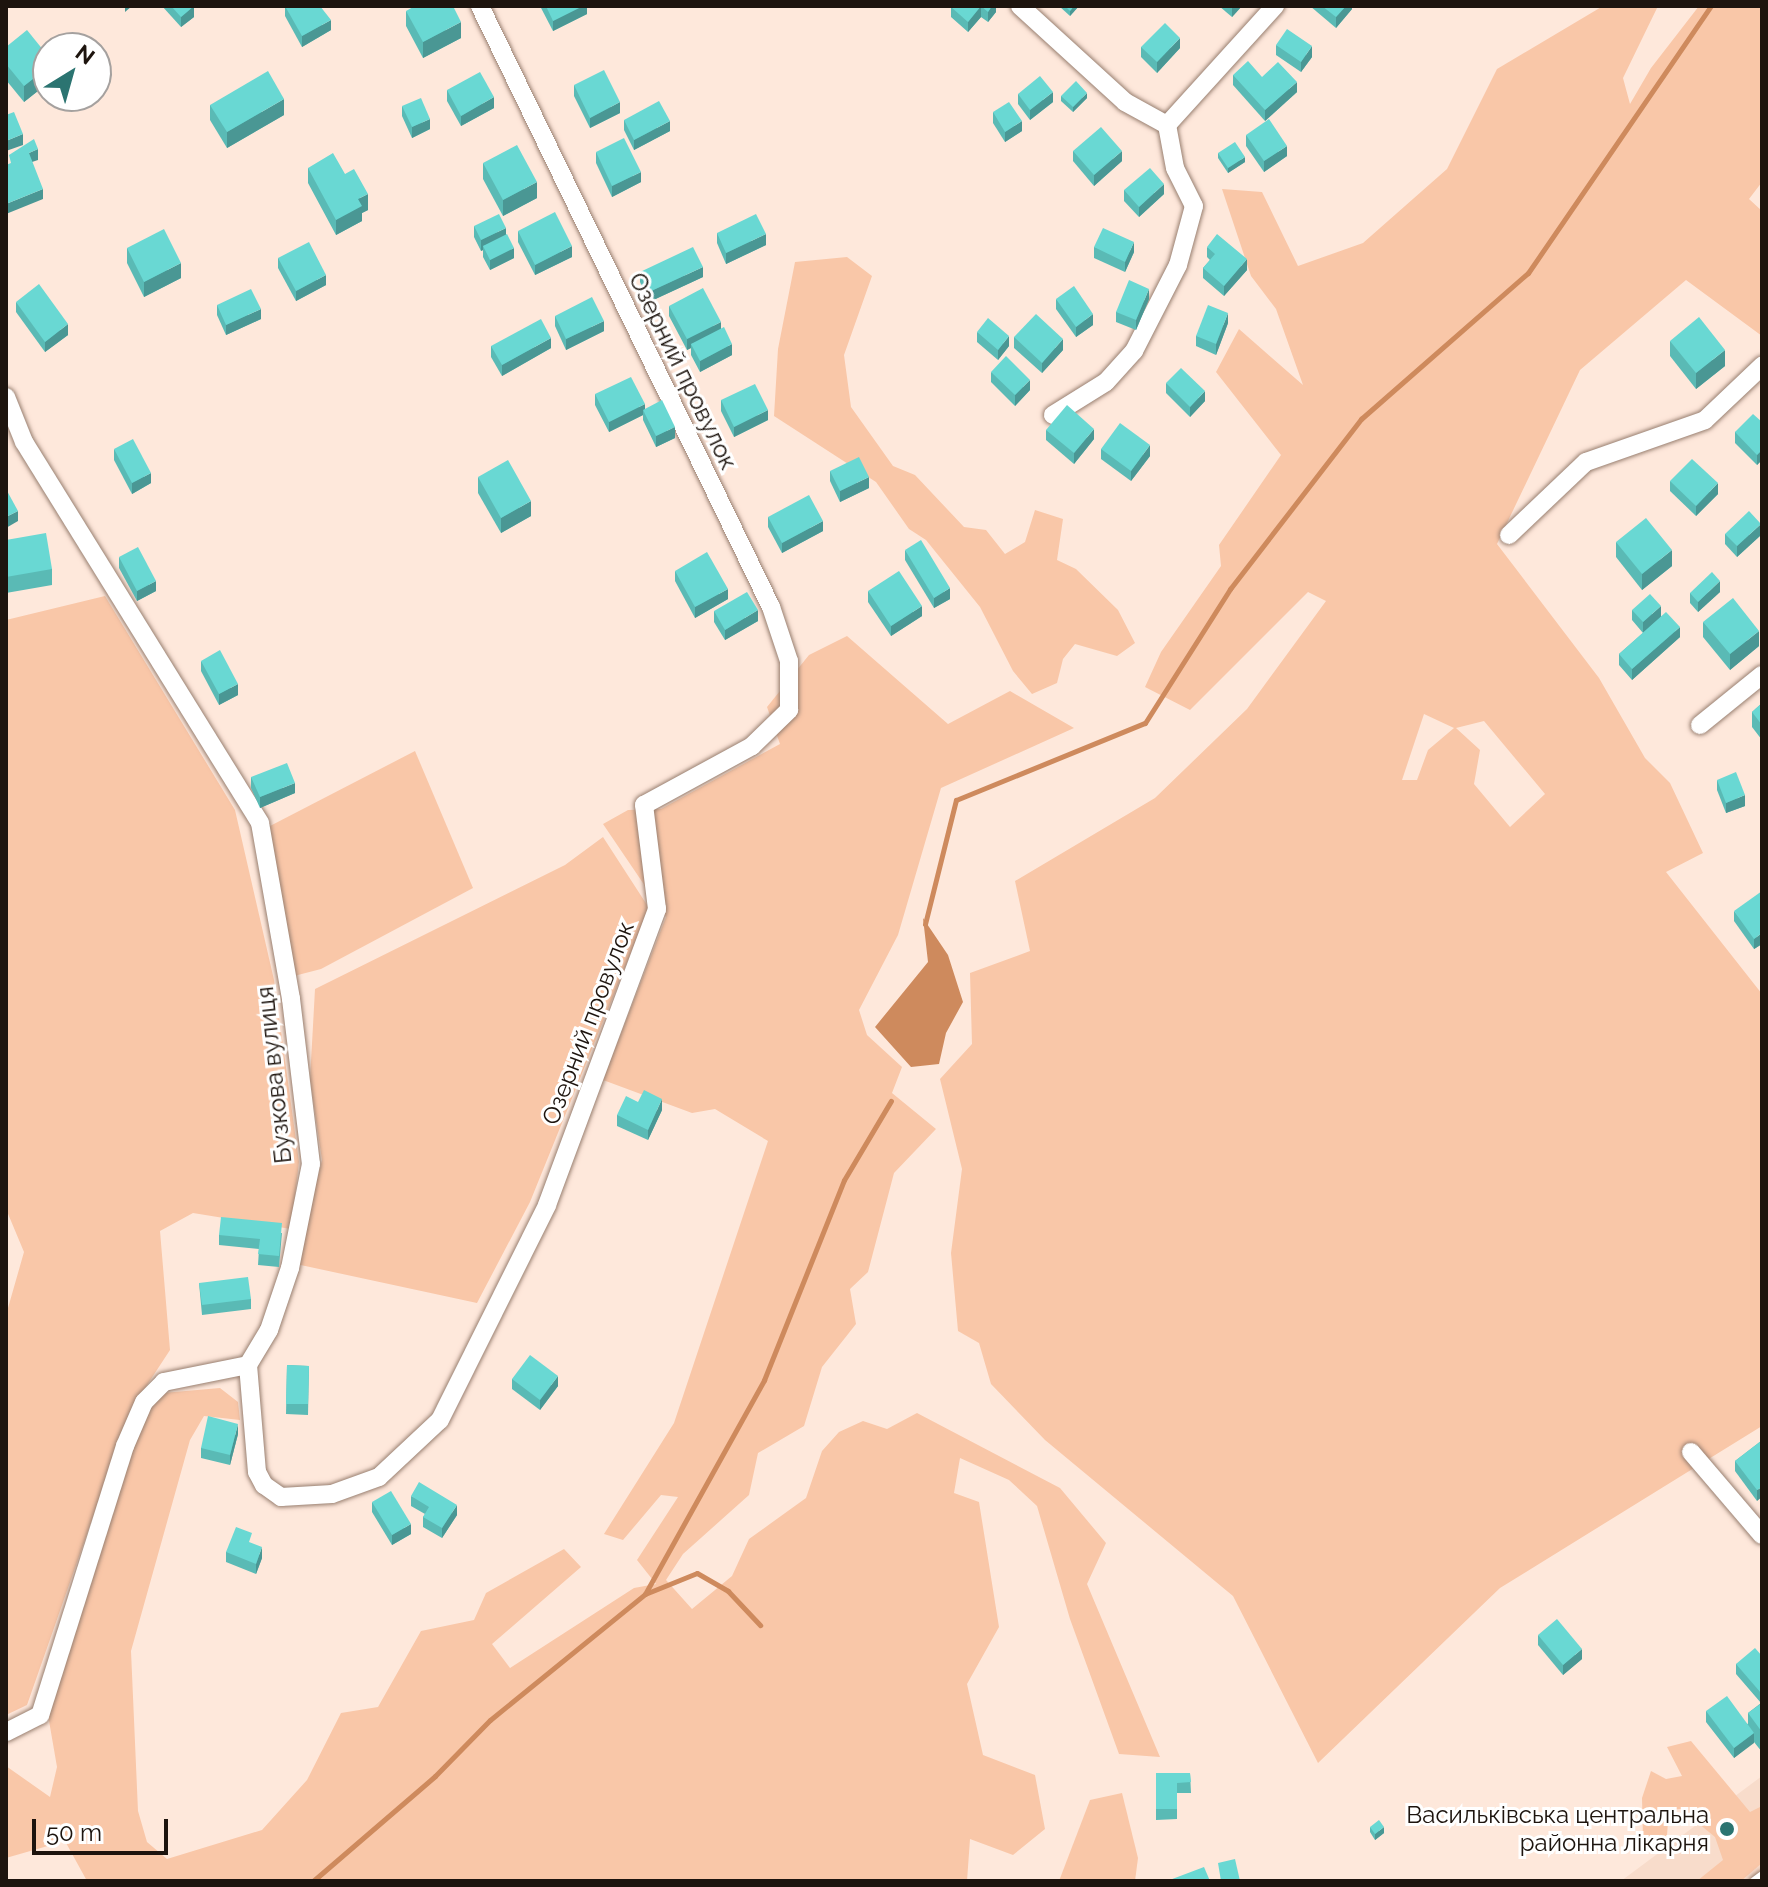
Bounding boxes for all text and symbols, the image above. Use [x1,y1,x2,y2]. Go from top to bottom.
north arrow [32,32,112,112]
text: N [71,39,100,70]
street label: Озерний провулок [623,268,743,474]
street label: Озерний провулок [536,917,640,1129]
street label: Бузкова вулиця [250,985,298,1165]
place label: Васильківська центральна районна лікарня [1406,1801,1709,1857]
scale bar [36,1803,172,1853]
text: 50 m [46,1818,102,1847]
marker: Васильківська центральна районна лікарня [1716,1818,1738,1840]

